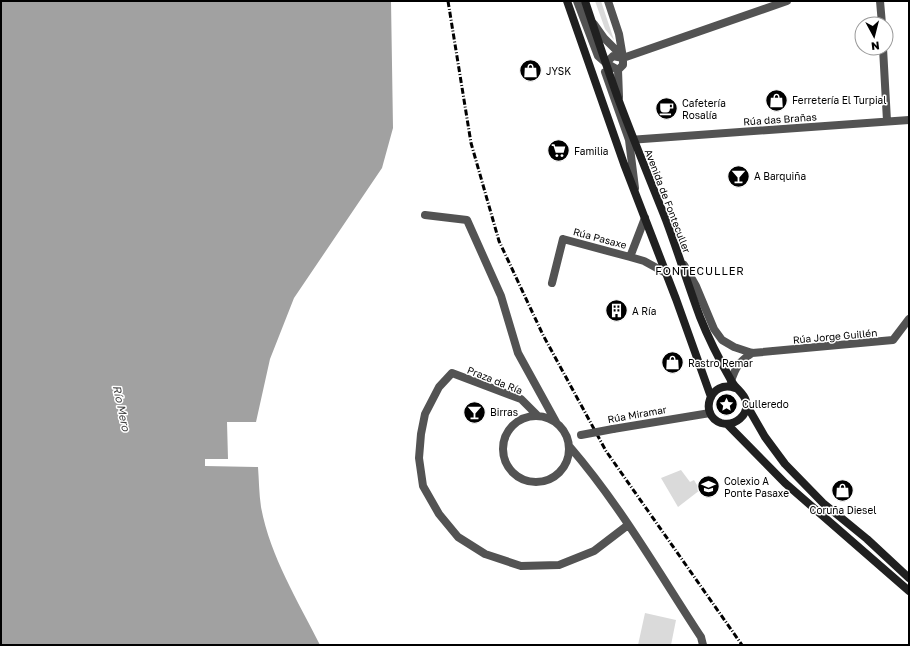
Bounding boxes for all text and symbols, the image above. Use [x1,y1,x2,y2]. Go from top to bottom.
north arrow [854,16,894,56]
text: N [870,39,880,53]
shop icon: JYSK [517,58,543,84]
place label: JYSK [546,65,571,77]
shop icon: Ferretería El Turpial [764,87,790,113]
place label: Ferretería El Turpial [792,94,886,106]
cafe icon: Cafetería Rosalía [654,96,680,122]
place label: Cafetería Rosalía [682,97,726,121]
street label: Rúa das Brañas [743,110,817,128]
supermarket icon: Familia [546,138,572,164]
place label: Familia [574,145,608,157]
street label: Avenida de Fonteculler [643,147,693,255]
bar icon: A Barquiña [725,163,751,189]
place label: A Barquiña [754,170,806,182]
street label: Rúa Pasaxe [572,225,628,251]
district label: FONTECULLER [655,264,745,277]
building icon: A Ría [603,298,629,324]
place label: A Ría [632,305,656,317]
street label: Rúa Jorge Guillén [792,326,878,346]
shop icon: Rastro Remar [660,350,686,376]
place label: Rastro Remar [688,357,753,369]
street label: Praza da Ría [466,363,524,397]
water label: Río Mero [111,384,133,433]
place icon: Culleredo [714,391,740,417]
place label: Culleredo [742,398,789,410]
bar icon: Birras [462,399,488,425]
street label: Rúa Miramar [606,403,668,425]
place label: Birras [490,406,518,418]
school or university icon: Colexio A Ponte Pasaxe [695,474,721,500]
place label: Colexio A Ponte Pasaxe [724,475,789,499]
shop icon: Coruña Diesel [830,477,856,503]
place label: Coruña Diesel [810,504,876,516]

